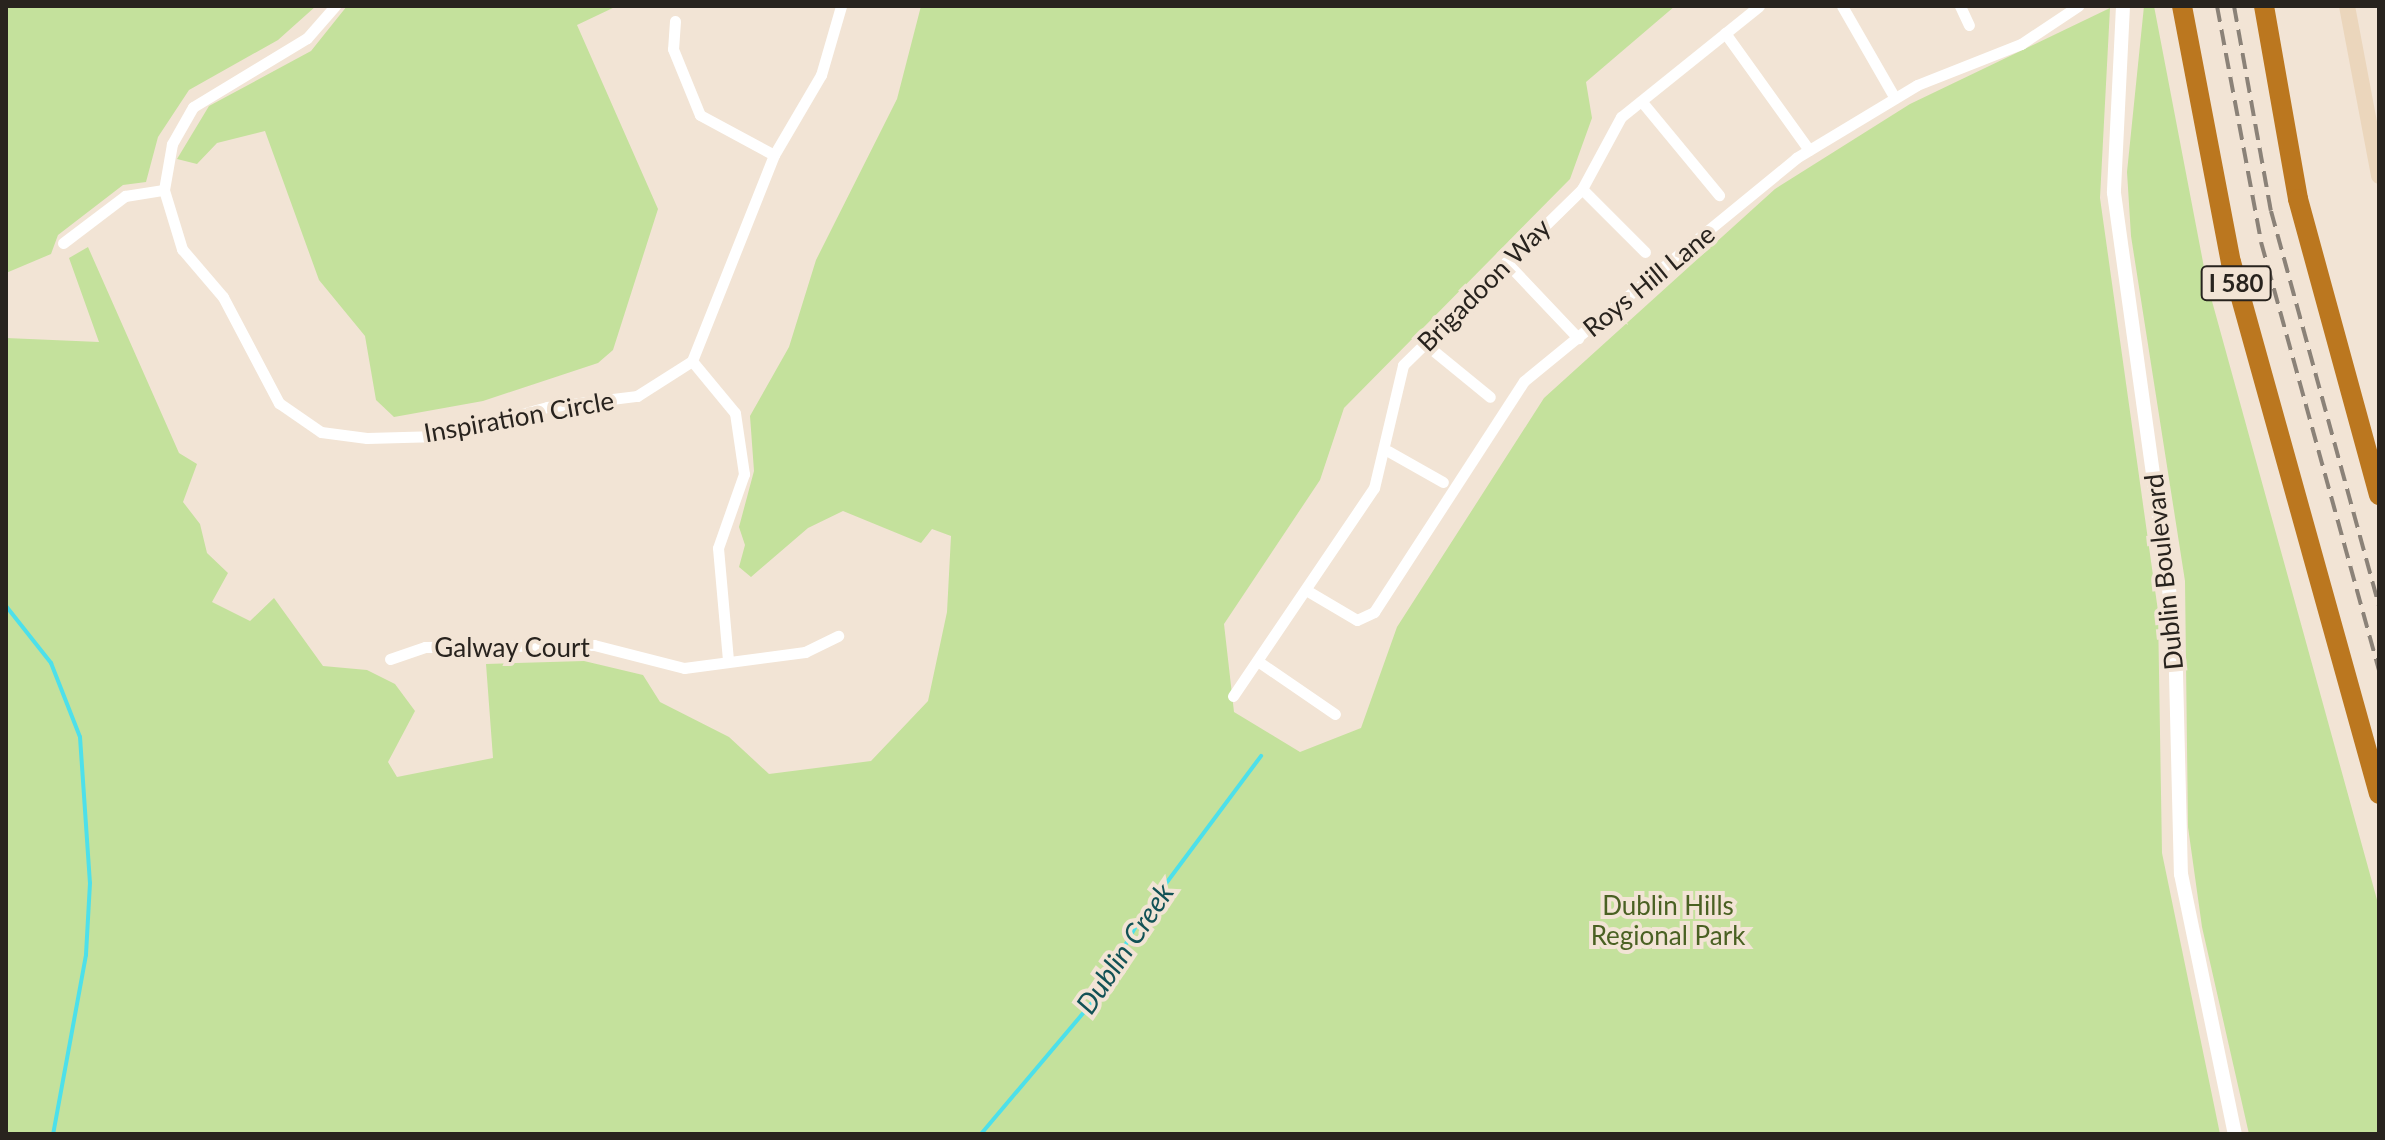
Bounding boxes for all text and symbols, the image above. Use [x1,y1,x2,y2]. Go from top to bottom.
street label: Brigadoon Way [1411,212,1557,358]
street label: Roys Hill Lane [1577,218,1721,344]
road number: I 580 [2200,263,2272,303]
street label: Inspiration Circle [422,385,616,449]
street label: Dublin Boulevard [2138,472,2190,672]
street label: Galway Court [434,632,590,664]
water label: Dublin Creek [1068,876,1180,1020]
park label: Dublin Hills Regional Park [1591,890,1745,952]

